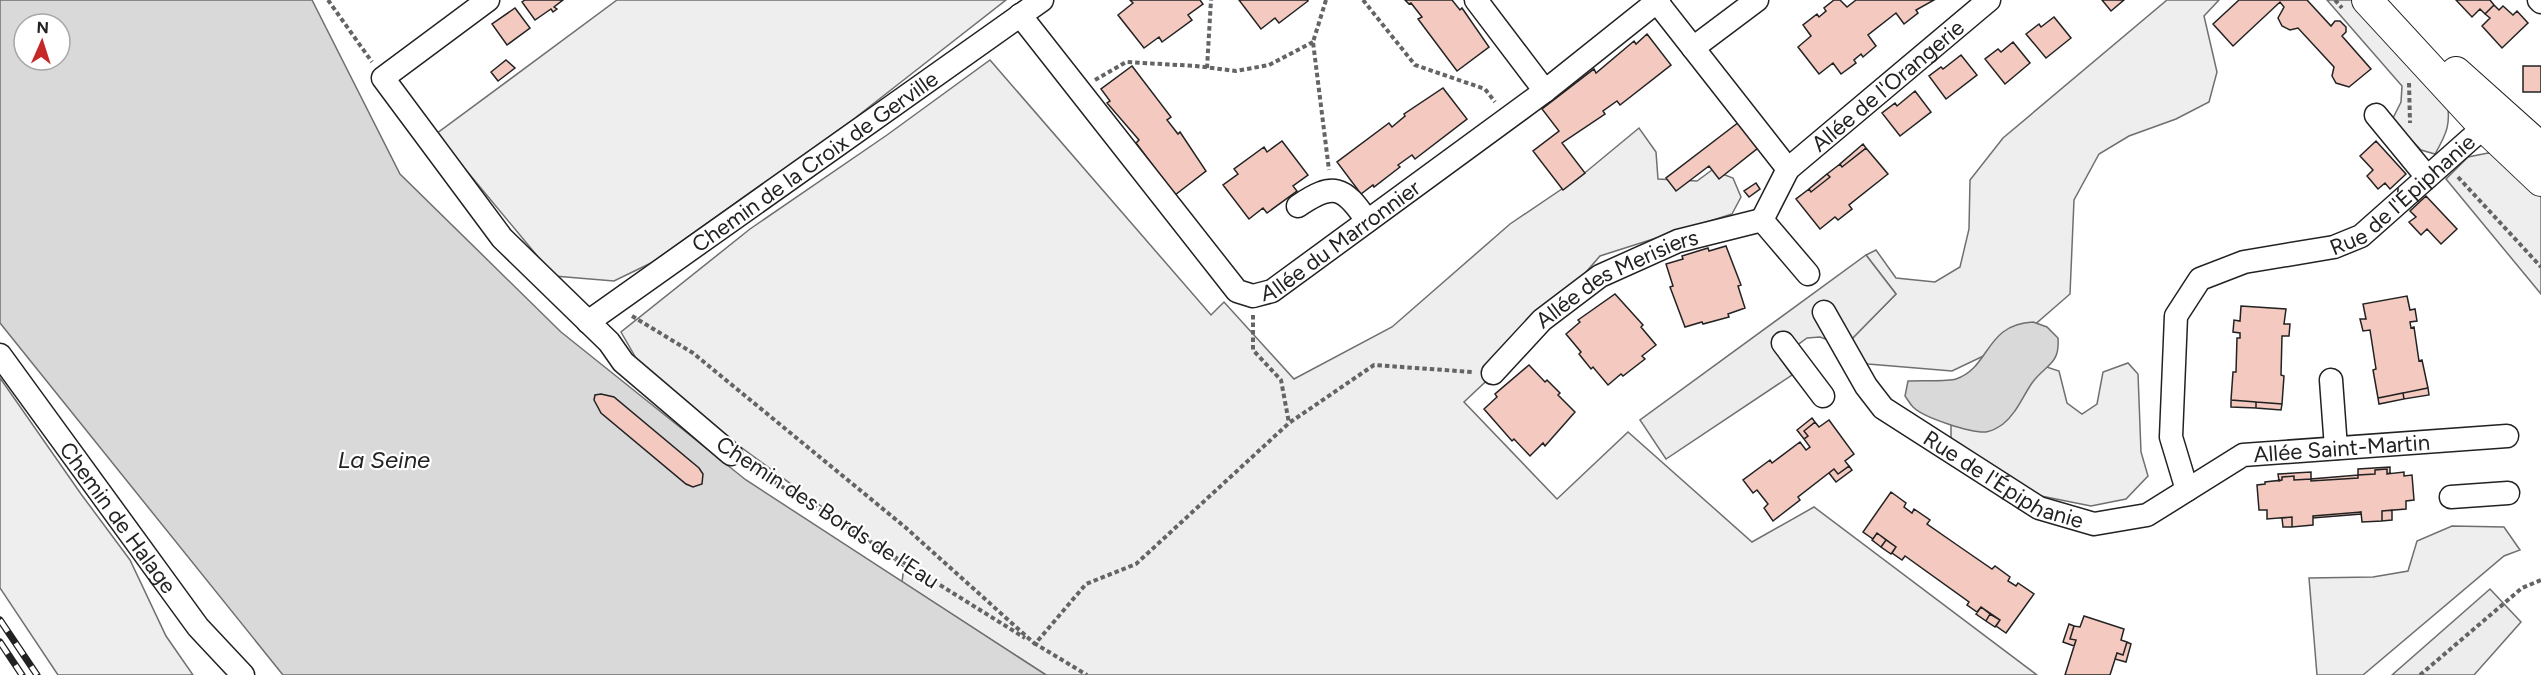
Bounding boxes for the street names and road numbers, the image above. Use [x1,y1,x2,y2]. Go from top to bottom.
street label: Allée de l'Orangerie [1806,14,1970,158]
street label: Chemin de la Croix de Gerville [687,65,943,258]
street label: Rue de l'Épiphanie [2326,128,2481,261]
street label: Allée du Marronnier [1258,174,1426,307]
street label: Allée des Merisiers [1530,224,1701,334]
street label: Rue de l'Épiphanie [1918,425,2087,534]
street label: Allée Saint-Martin [2253,429,2431,468]
street label: Chemin des Bords de l’Eau [711,430,944,595]
street label: Chemin de Halage [54,437,182,599]

